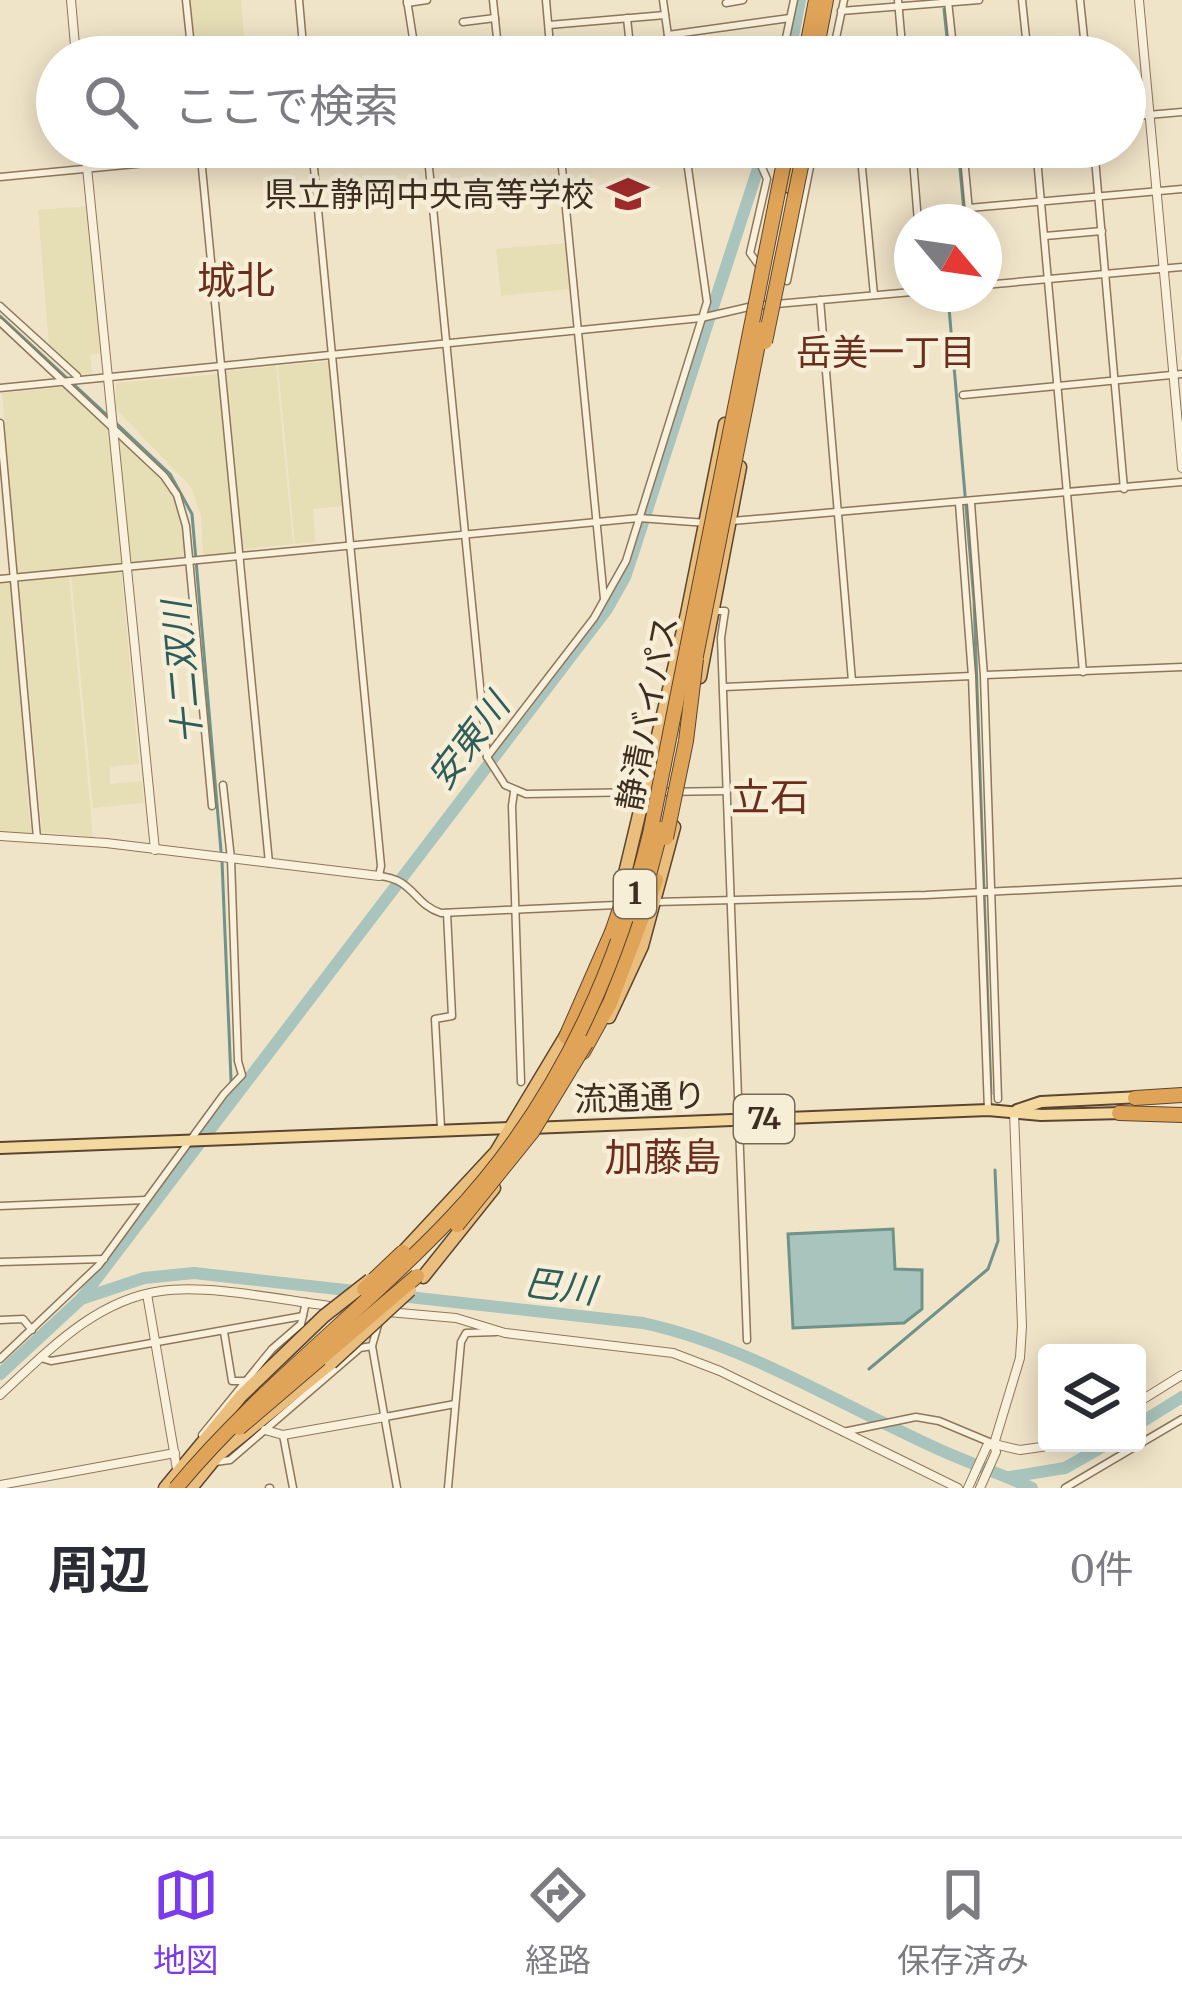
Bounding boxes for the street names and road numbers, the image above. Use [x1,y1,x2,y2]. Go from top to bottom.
street label: 静清バイパス [609,612,686,814]
road number: 1 [614,870,656,918]
street label: 流通通り [573,1075,707,1120]
road number: 74 [734,1095,794,1143]

